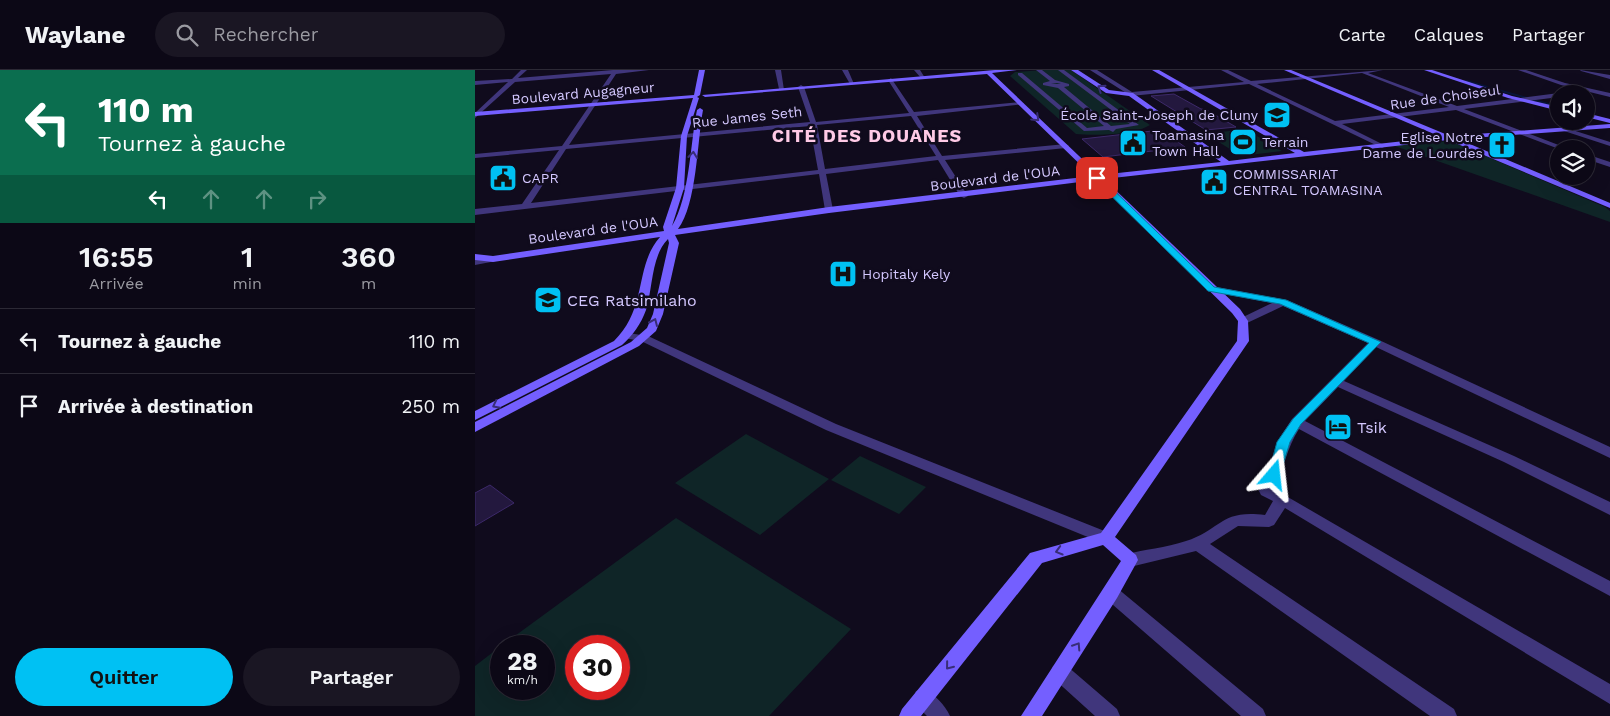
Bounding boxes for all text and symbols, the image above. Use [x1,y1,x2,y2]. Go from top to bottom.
search box [155,12,505,57]
text: Waylane [25,21,125,49]
icon: search [173,21,201,49]
text: Rechercher [213,23,319,46]
text: Carte [1338,24,1386,45]
text: Calques [1414,24,1484,45]
text: Partager [1512,24,1585,45]
street label: Boulevard Augagneur [511,79,655,107]
street label: Rue de Choiseul [1389,81,1502,113]
one-way arrow [1097,84,1106,94]
map controls [1550,85,1595,185]
button: sound [1550,85,1595,130]
text: 110 m [98,89,194,131]
icon: left [15,90,80,155]
school or university icon: École Saint-Joseph de Cluny [1262,100,1292,130]
street label: Rue James Seth [691,103,803,131]
place label: École Saint-Joseph de Cluny [1060,107,1259,123]
one-way arrow [1030,112,1039,121]
district label: CITÉ DES DOUANES [772,125,962,146]
place label: Toamasina Town Hall [1152,127,1224,159]
sports icon: Terrain [1228,127,1258,157]
public building icon: Toamasina Town Hall [1118,128,1148,158]
place label: Eglise Notre Dame de Lourdes [1362,129,1483,161]
church icon: Eglise Notre Dame de Lourdes [1487,130,1517,160]
text: Tournez à gauche [98,131,286,156]
place label: Terrain [1262,134,1309,150]
button: layers [1550,140,1595,185]
one-way arrow [687,151,698,159]
pin [1076,157,1118,199]
street label: Boulevard de l'OUA [929,162,1061,194]
public building icon: CAPR [488,163,518,193]
icon: arrive [1083,164,1111,192]
place label: COMMISSARIAT CENTRAL TOAMASINA [1233,166,1382,198]
public building icon: COMMISSARIAT CENTRAL TOAMASINA [1199,167,1229,197]
place label: CAPR [522,170,559,186]
icon: left [144,185,172,213]
icon: ahead [197,185,225,213]
icon: ahead [250,185,278,213]
icon: right [303,185,331,213]
street label: Boulevard de l'OUA [527,213,659,247]
text: 16:55 [79,239,154,274]
text: 1 [241,239,254,274]
text: 360 [341,239,396,274]
hospital icon: Hopitaly Kely [828,259,858,289]
place label: Hopitaly Kely [862,266,951,282]
text: Arrivée [89,274,144,293]
text: min [233,274,262,293]
text: m [361,274,376,293]
school or university icon: CEG Ratsimilaho [533,285,563,315]
place label: CEG Ratsimilaho [567,291,697,310]
one-way arrow [648,318,659,327]
icon: left [15,327,43,355]
text: Tournez à gauche [58,330,221,353]
text: 110 m [409,330,460,353]
icon: arrive [15,392,43,420]
text: Arrivée à destination [58,395,253,418]
text: 250 m [401,395,460,418]
one-way arrow [493,399,502,409]
hotel icon: Tsik [1323,412,1353,442]
place label: Tsik [1357,418,1387,437]
position arrow [1247,448,1299,500]
one-way arrow [1055,546,1063,556]
speed limit sign: 30 [565,635,630,700]
one-way arrow [1071,642,1080,652]
text: 28 [507,647,538,676]
button: Quitter [15,648,233,706]
button: Partager [243,648,460,706]
one-way arrow [946,660,954,669]
text: km/h [507,673,538,687]

